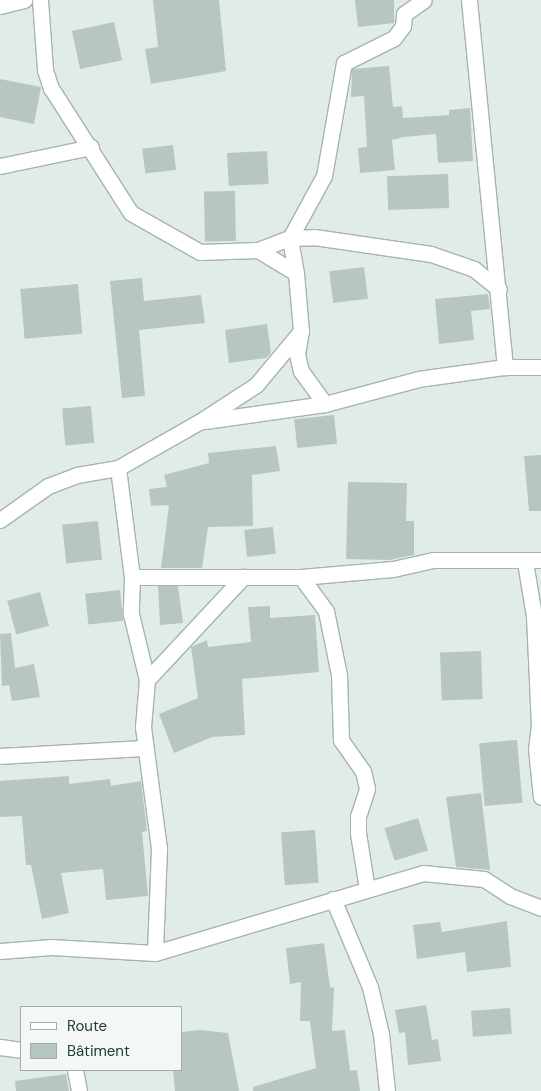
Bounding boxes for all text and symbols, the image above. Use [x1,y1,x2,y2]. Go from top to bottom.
legend [20,1006,182,1071]
text: Route [67,1016,107,1036]
text: Bâtiment [67,1041,130,1061]

